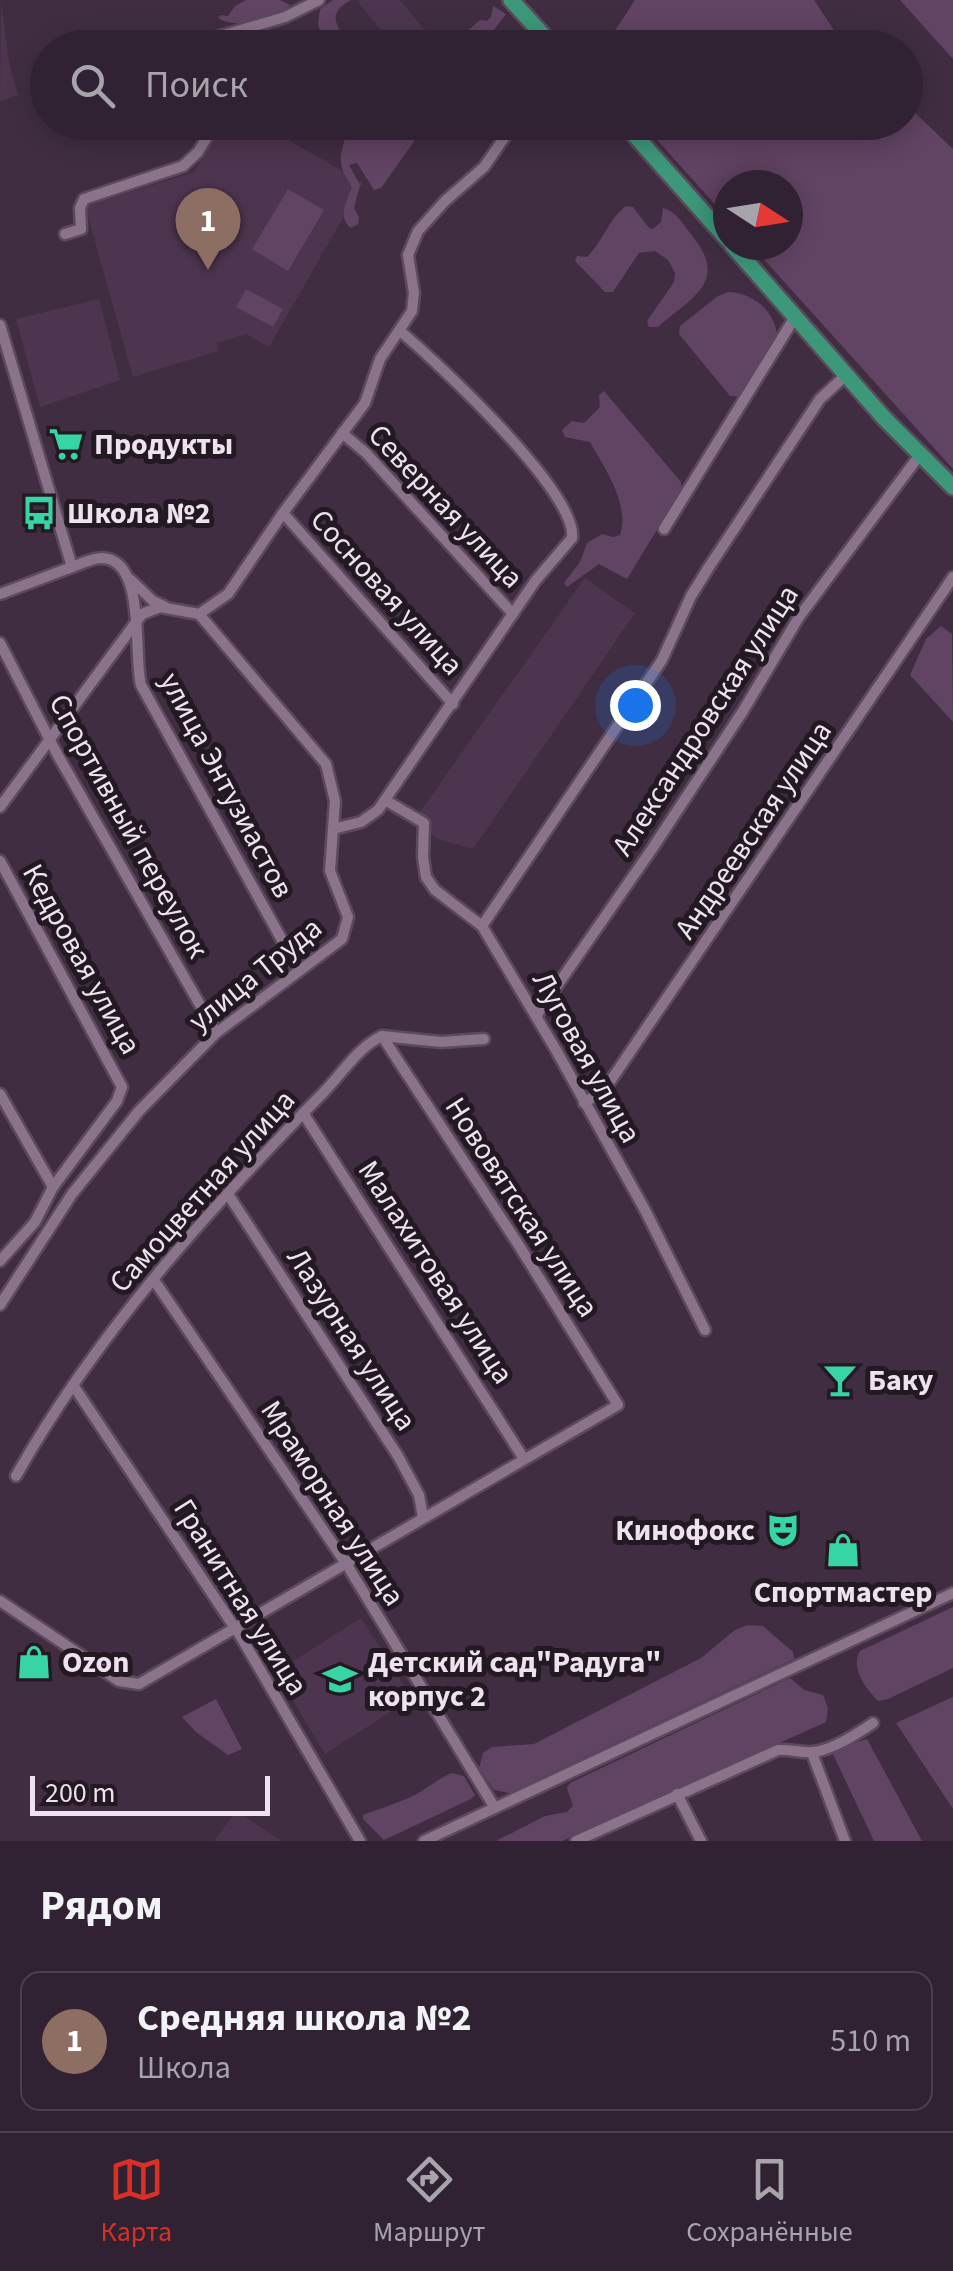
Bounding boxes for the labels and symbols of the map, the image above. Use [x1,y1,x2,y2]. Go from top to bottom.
north arrow [713,170,803,260]
pin: 1 [176,188,240,270]
street label: Северная улица [358,415,533,598]
place label: Продукты [94,423,233,466]
supermarket icon: Продукты [47,425,85,463]
place label: Школа №2 [67,492,211,535]
bus stop icon: Школа №2 [20,494,58,532]
street label: Сосновая улица [300,500,473,685]
street label: Александровская улица [602,576,809,864]
street label: улица Энтузиастов [149,665,304,906]
your location [610,680,661,731]
street label: Спортивный переулок [38,686,219,966]
street label: Андреевская улица [664,713,842,948]
street label: Кедровая улица [11,856,152,1062]
street label: улица Труда [179,907,331,1042]
street label: Луговая улица [522,963,652,1151]
street label: Самоцветная улица [99,1080,305,1302]
street label: Нововятская улица [434,1089,609,1326]
street label: Малахитовая улица [347,1152,524,1392]
street label: Лазурная улица [276,1239,427,1439]
place label: Баку [868,1359,934,1402]
bar icon: Баку [821,1361,859,1399]
street label: Мраморная улица [250,1392,415,1614]
street label: Гранитная улица [163,1491,318,1704]
place label: Кинофокс [615,1509,755,1552]
theatre icon: Кинофокс [764,1511,802,1549]
shop icon: Спортмастер [824,1531,862,1569]
place label: Спортмастер [754,1571,932,1614]
place label: Ozon [62,1641,129,1684]
place label: Детский сад"Радуга" корпус 2 [368,1641,661,1718]
shop icon: Ozon [15,1643,53,1681]
school or university icon: Детский сад"Радуга" корпус 2 [321,1660,359,1698]
scale bar [30,1771,270,1816]

